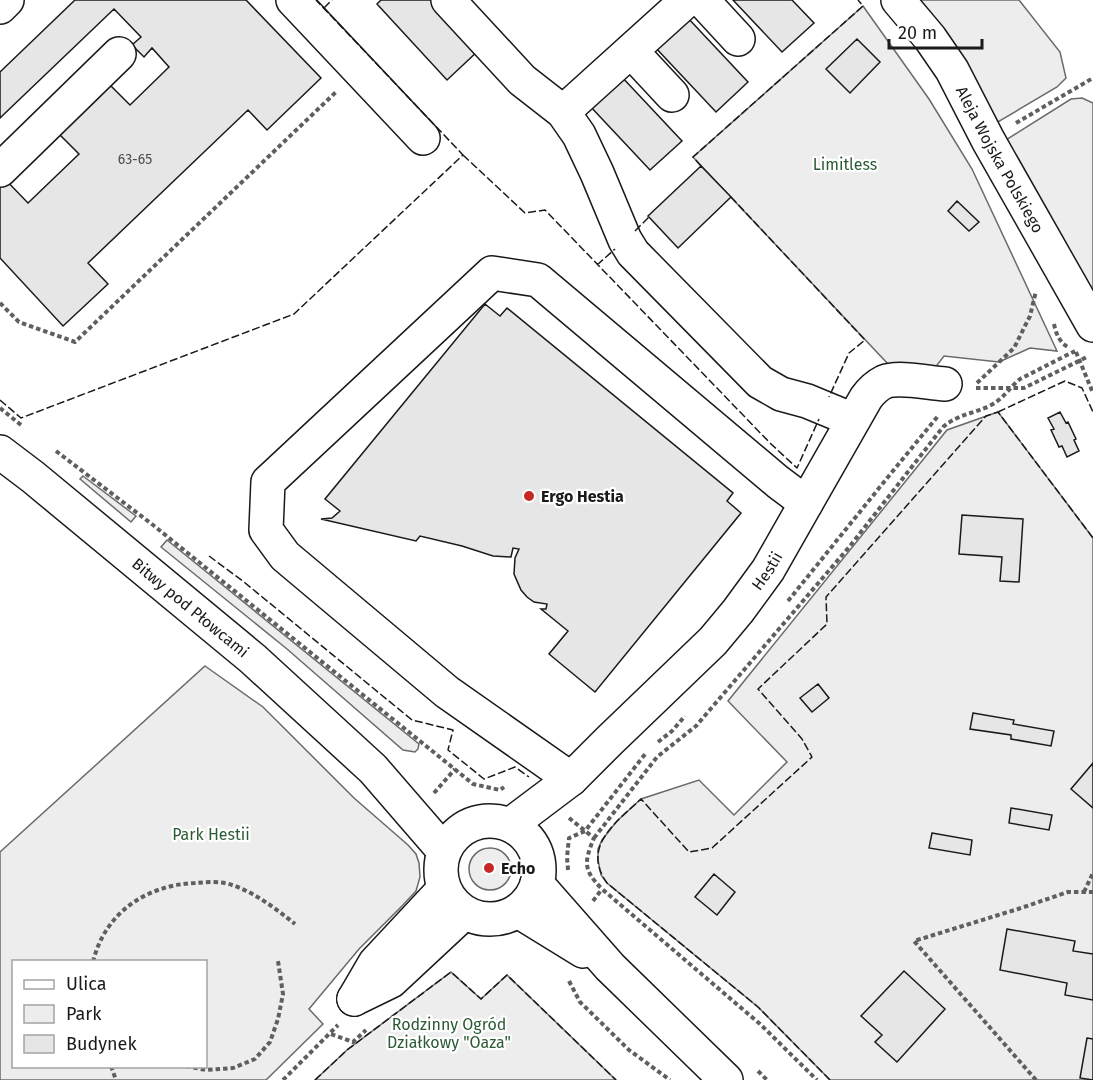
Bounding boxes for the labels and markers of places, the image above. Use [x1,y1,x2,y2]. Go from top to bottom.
place label: Ergo Hestia [541,487,624,506]
marker: Ergo Hestia [522,489,536,503]
place label: Echo [501,859,535,878]
marker: Echo [482,861,496,875]

